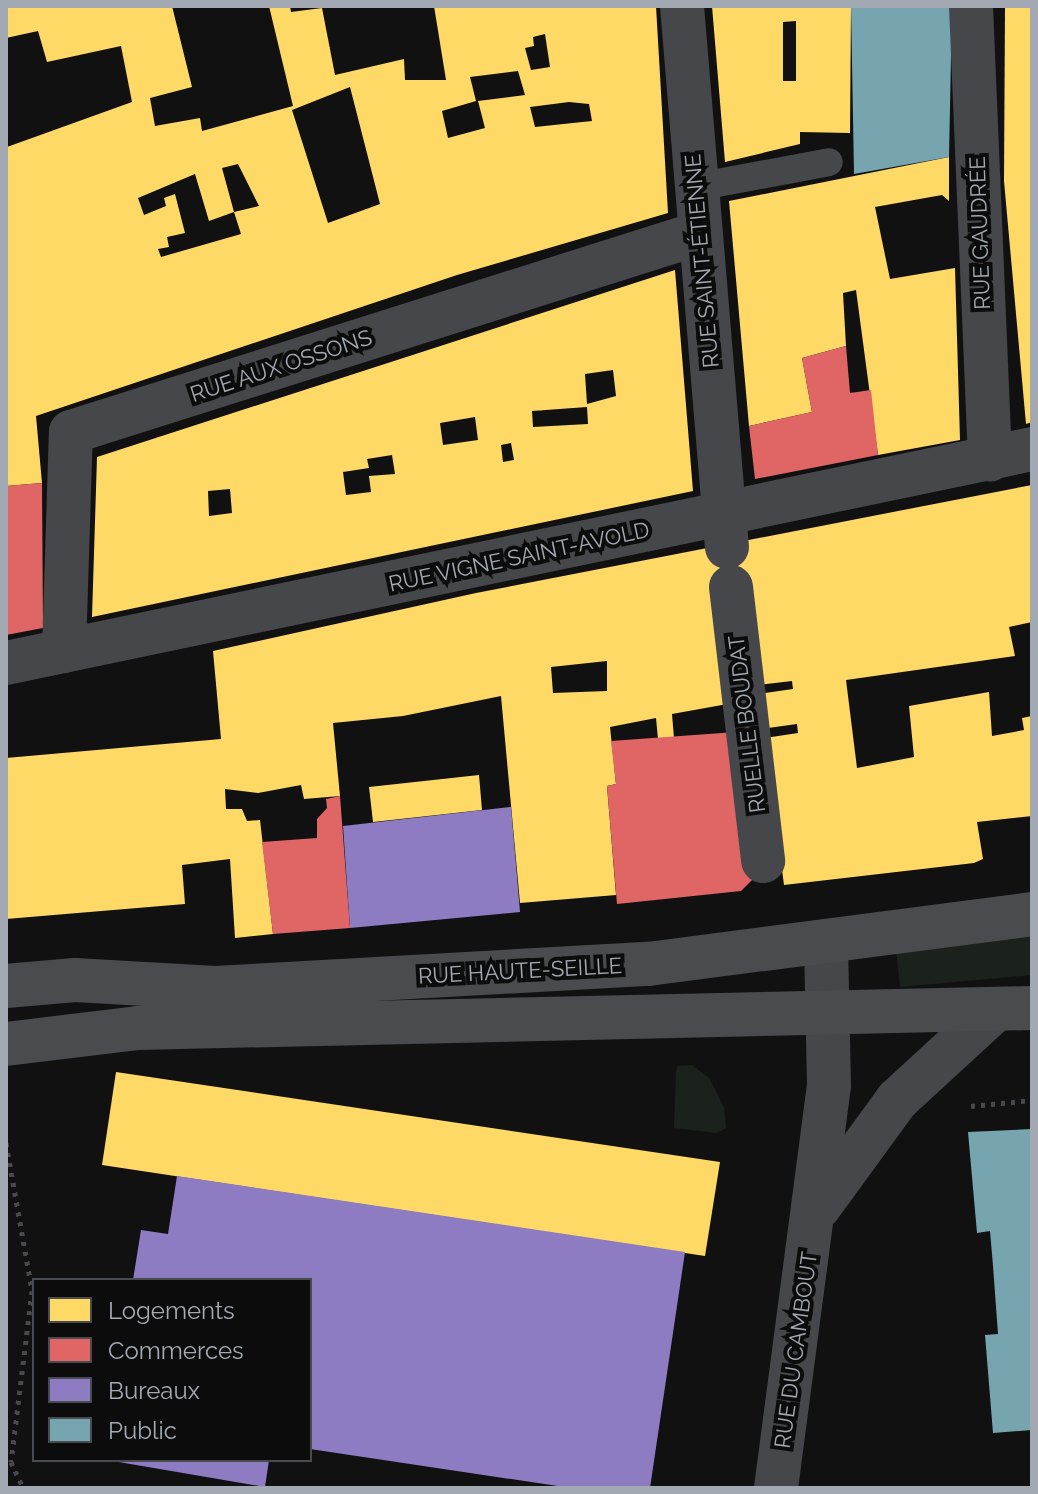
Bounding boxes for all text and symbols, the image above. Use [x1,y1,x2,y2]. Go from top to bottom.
street label: RUE SAINT-ÉTIENNE [679,153,725,369]
street label: RUE GAUDRÉE [964,156,996,310]
street label: RUE AUX OSSONS [186,324,376,408]
street label: RUE VIGNE SAINT-AVOLD [386,516,652,598]
street label: RUELLE BOUDAT [723,634,771,814]
street label: RUE HAUTE-SEILLE [417,952,623,990]
street label: RUE DU CAMBOUT [769,1250,823,1450]
legend [32,1278,312,1462]
text: Logements [108,1296,235,1325]
text: Commerces [108,1336,244,1365]
text: Bureaux [108,1376,200,1405]
text: Public [108,1416,177,1445]

